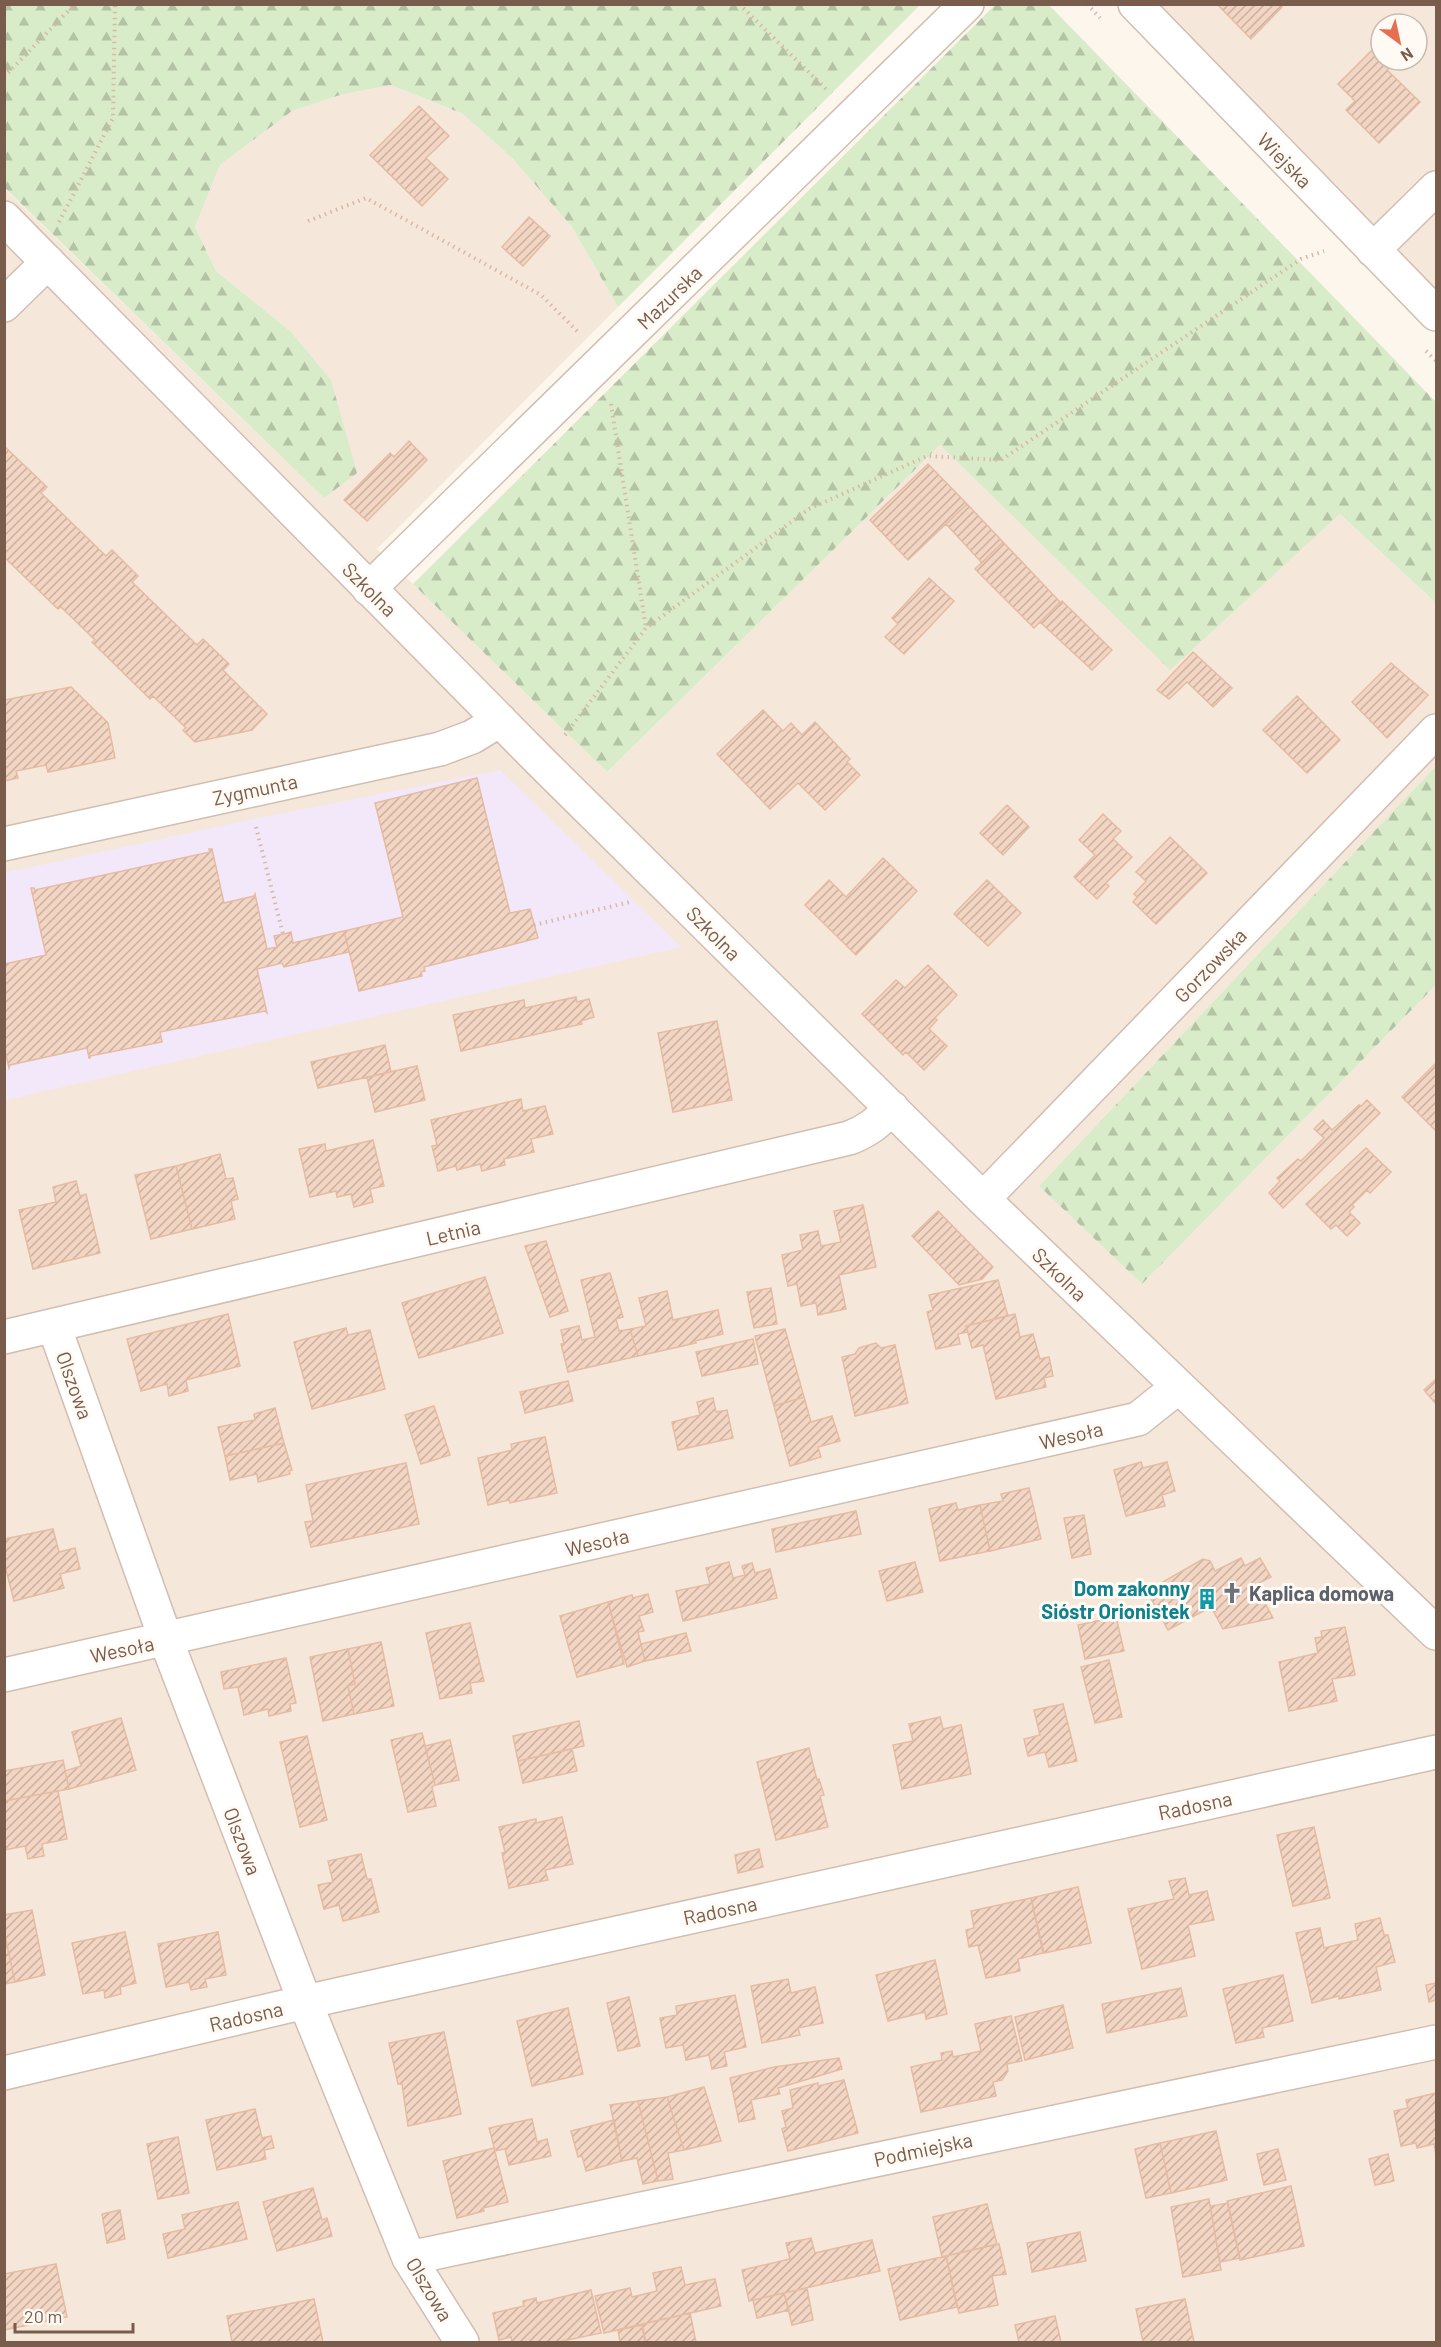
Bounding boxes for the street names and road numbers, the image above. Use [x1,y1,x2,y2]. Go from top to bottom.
street label: Wiejska [1253,127,1317,193]
street label: Mazurska [632,260,706,334]
street label: Szkolna [338,557,402,621]
street label: Zygmunta [210,768,300,810]
street label: Szkolna [682,901,746,965]
street label: Gorzowska [1169,923,1251,1007]
street label: Letnia [423,1214,483,1250]
street label: Szkolna [1028,1242,1092,1306]
street label: Olszowa [52,1348,98,1422]
street label: Wesoła [1037,1416,1105,1454]
street label: Wesoła [563,1523,631,1561]
street label: Wesoła [88,1631,156,1667]
street label: Radosna [1156,1785,1234,1825]
street label: Olszowa [219,1804,267,1878]
street label: Radosna [681,1890,759,1930]
street label: Radosna [207,1996,285,2036]
street label: Podmiejska [872,2127,974,2171]
street label: Olszowa [402,2253,458,2325]

